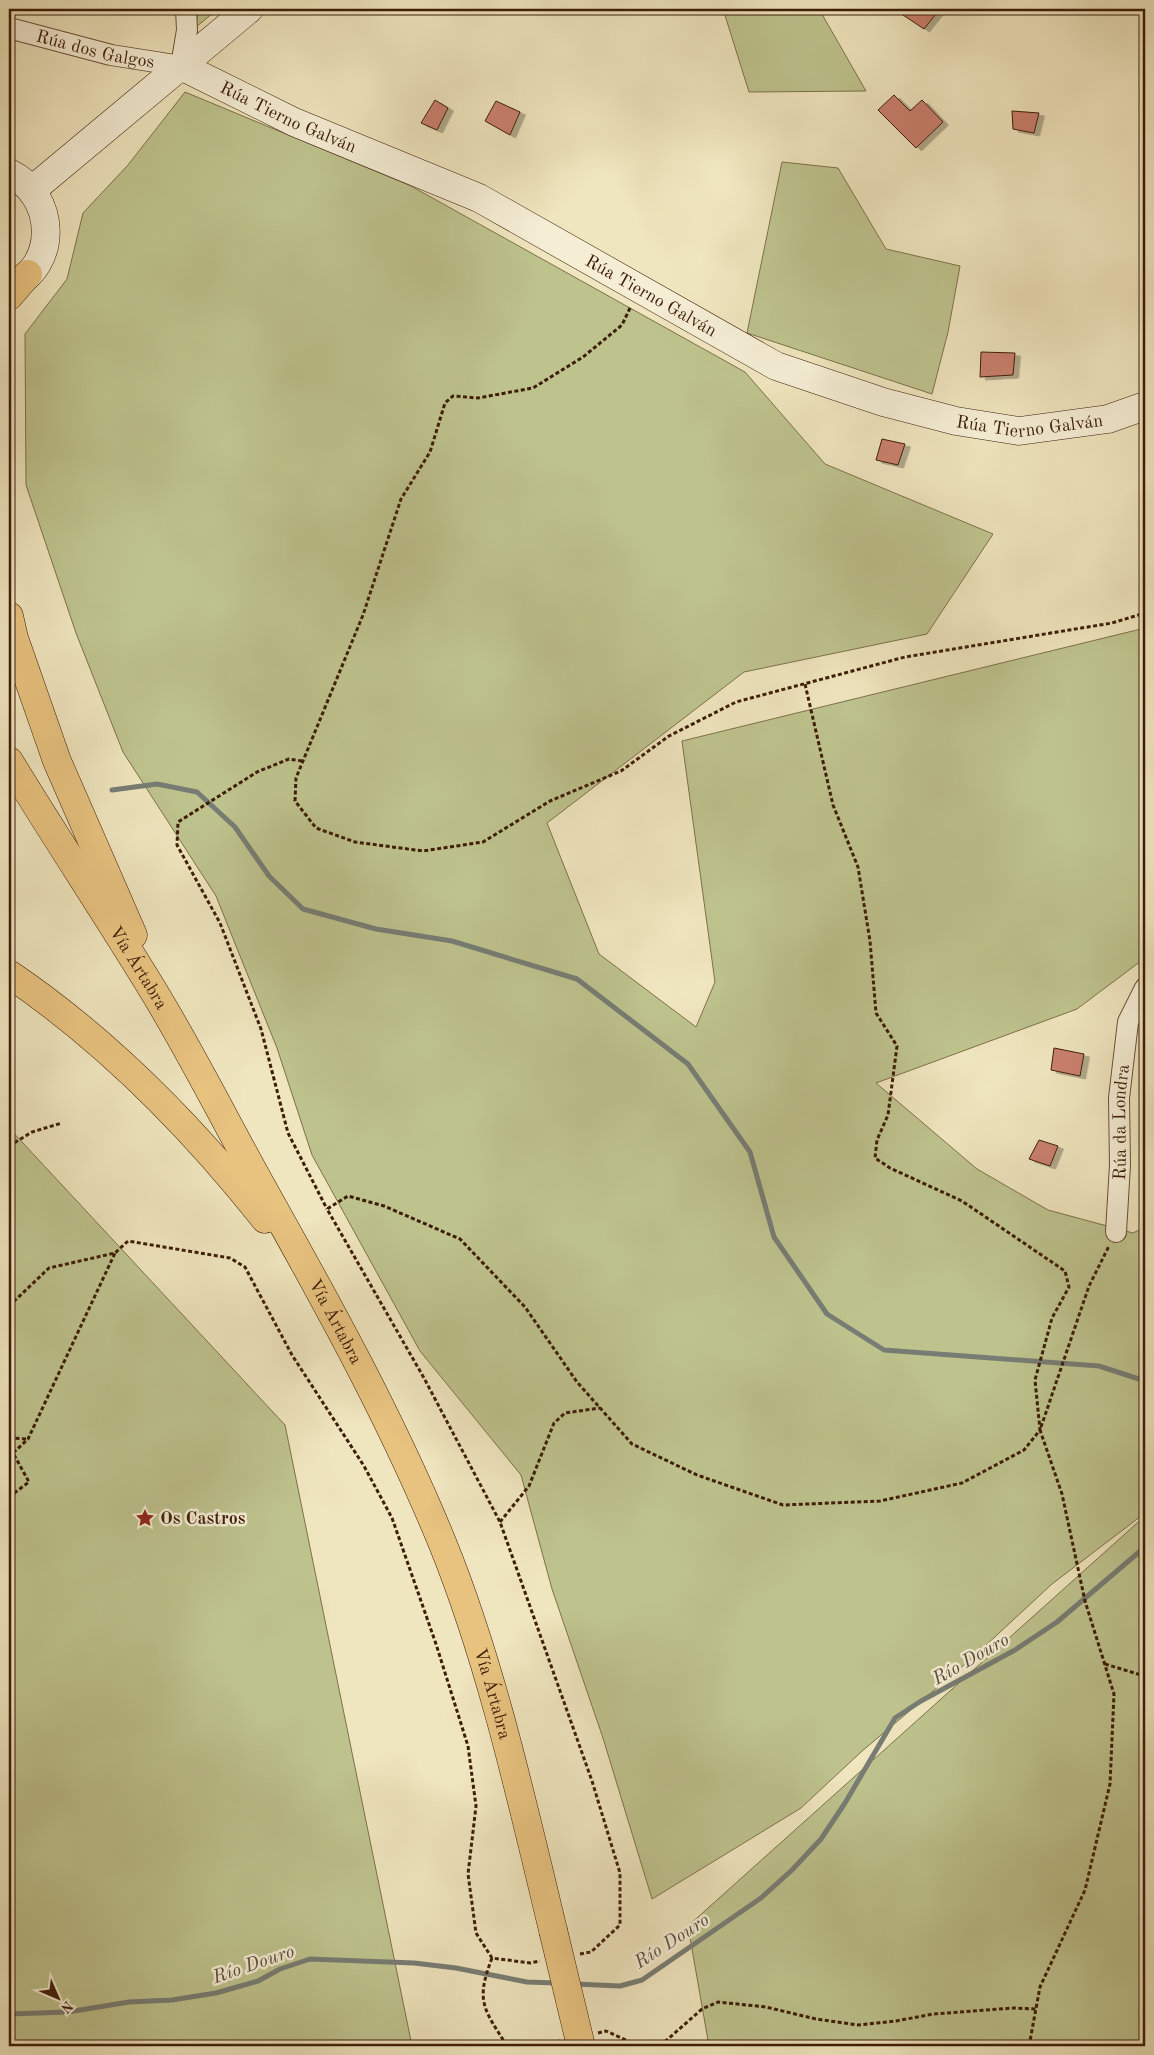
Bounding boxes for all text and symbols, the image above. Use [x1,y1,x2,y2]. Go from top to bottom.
street label: Rúa dos Galgos [34,28,156,72]
street label: Rúa Tierno Galván [217,79,359,157]
street label: Rúa Tierno Galván [582,252,720,341]
street label: Rúa Tierno Galván [955,412,1104,441]
street label: Vía Ártabra [106,923,170,1013]
street label: Rúa da Londra [1111,1063,1133,1181]
street label: Vía Ártabra [305,1276,365,1367]
place icon: Os Castros [134,1507,156,1529]
place label: Os Castros [160,1510,246,1528]
water label: Río Douro [929,1631,1013,1690]
street label: Vía Ártabra [470,1646,514,1741]
water label: Río Douro [631,1911,713,1974]
water label: Río Douro [210,1942,297,1989]
north arrow [32,1972,82,2022]
text: N [58,1998,75,2015]

